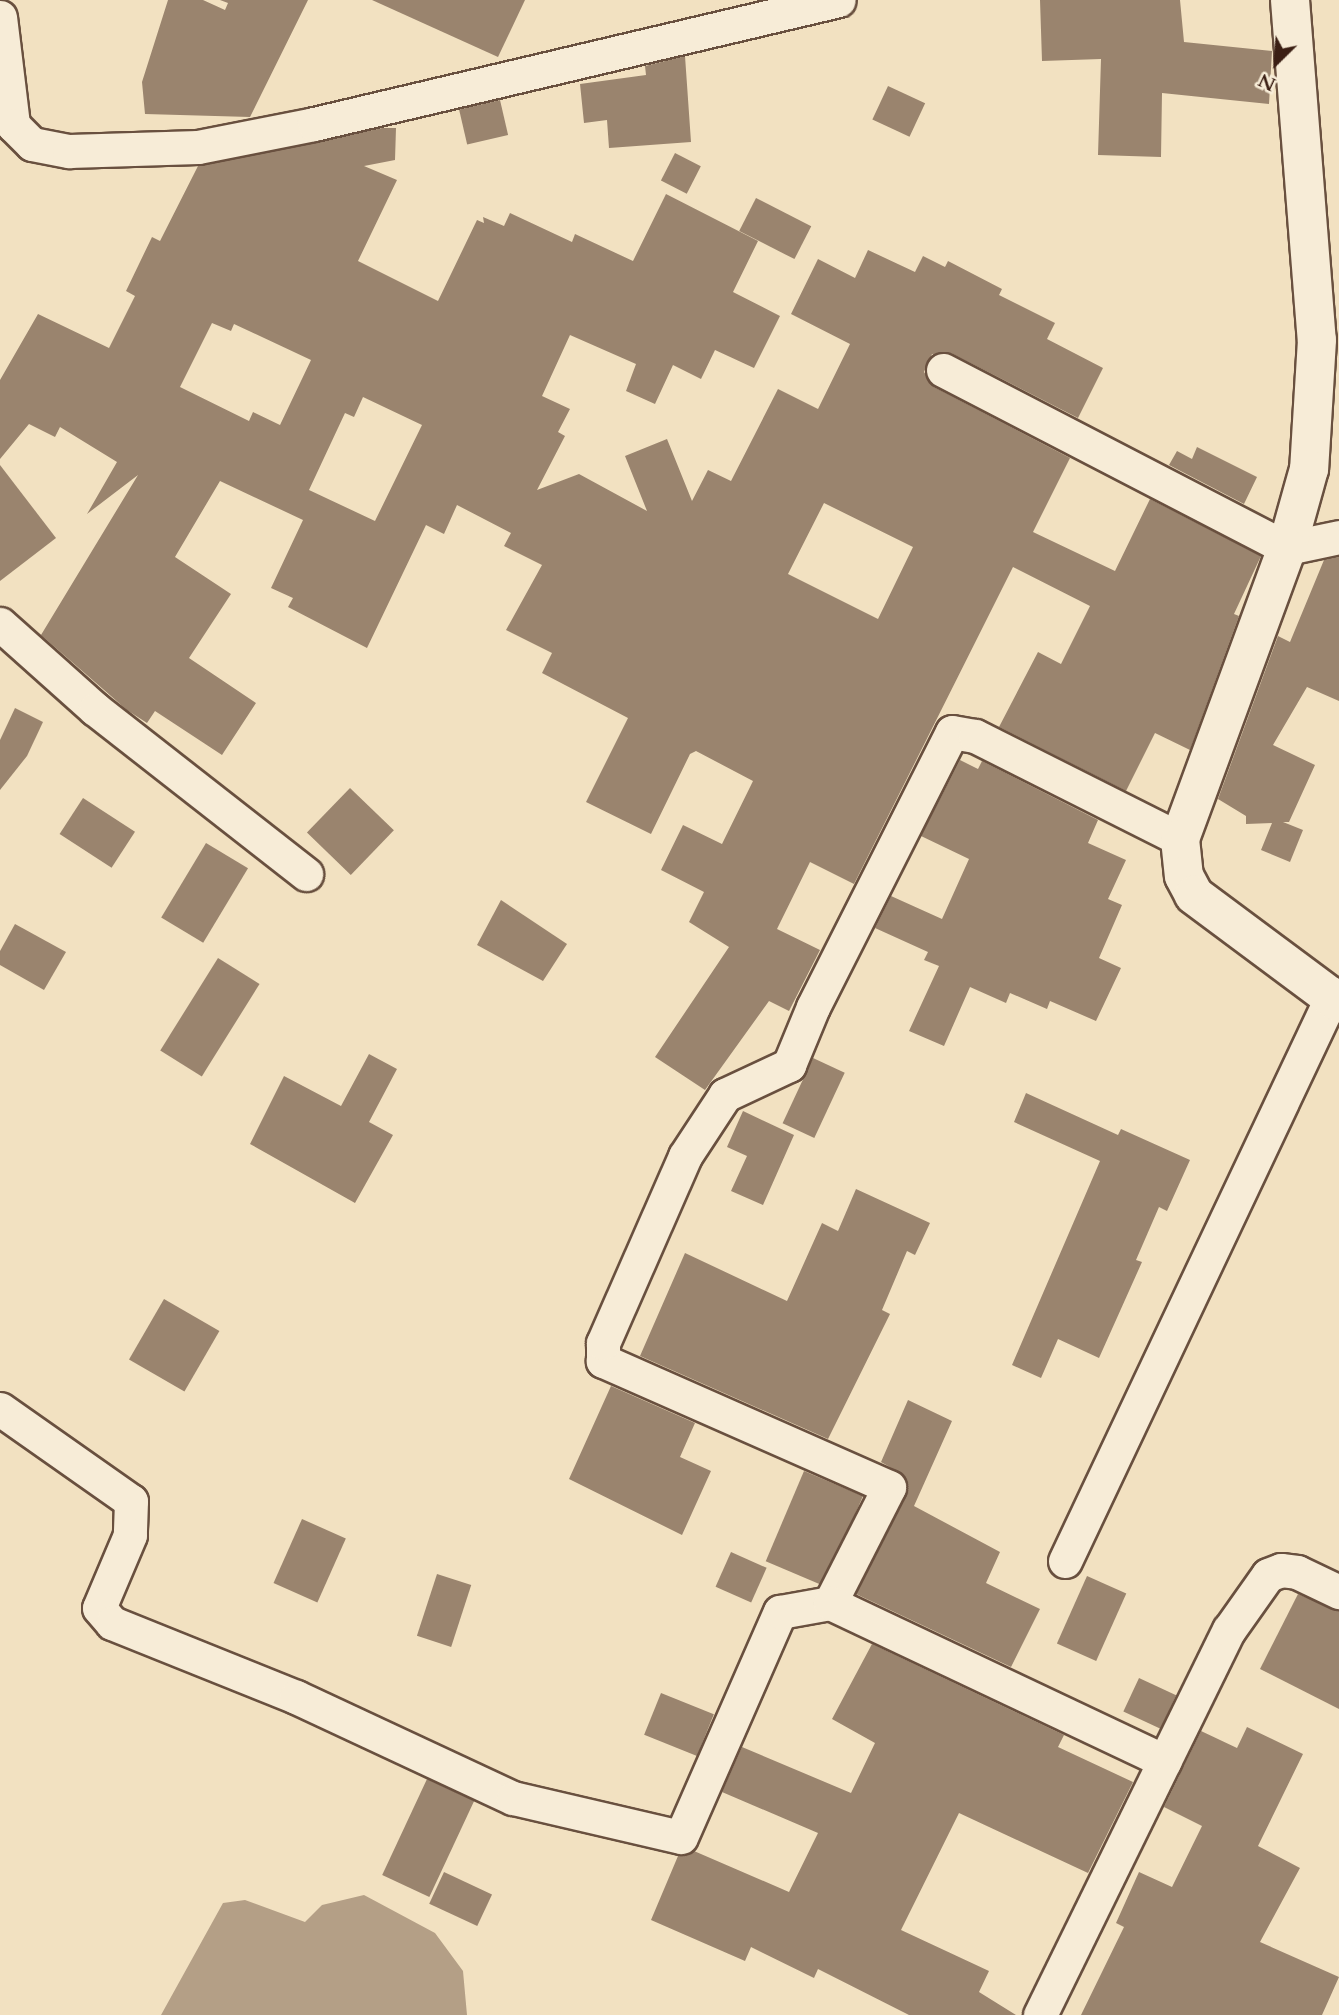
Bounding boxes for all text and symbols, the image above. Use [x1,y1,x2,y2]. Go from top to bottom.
north arrow [1241,28,1311,98]
text: N [1254,67,1280,97]

